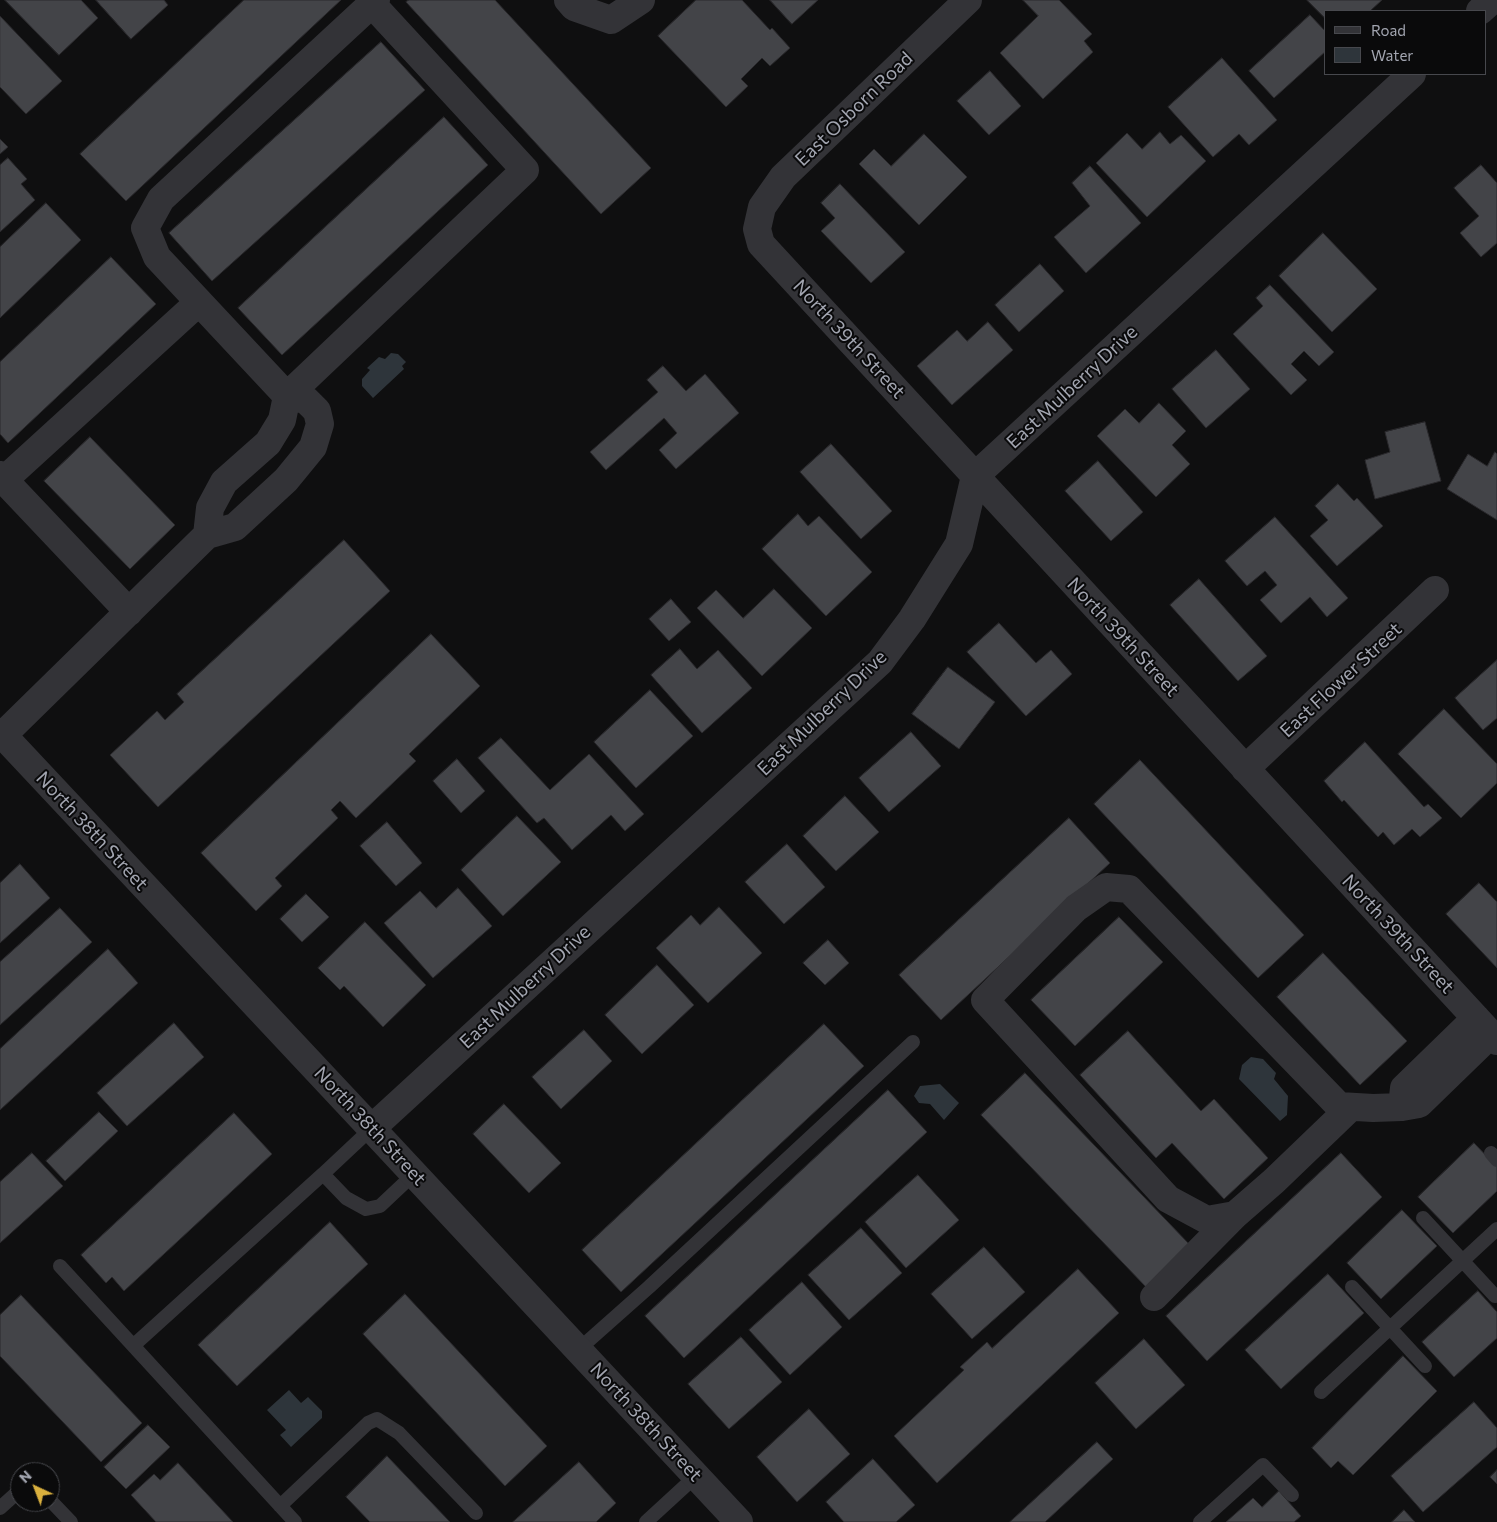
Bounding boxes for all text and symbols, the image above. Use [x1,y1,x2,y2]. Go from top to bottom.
legend [1324,10,1487,75]
text: Road [1371,21,1406,39]
text: Water [1371,46,1413,64]
street label: East Osborn Road [791,47,917,171]
street label: North 39th Street [788,275,910,403]
street label: East Mulberry Drive [1002,320,1142,454]
street label: North 39th Street [1062,573,1184,701]
street label: East Flower Street [1276,618,1406,742]
street label: East Mulberry Drive [753,646,891,780]
street label: North 38th Street [31,767,153,895]
street label: North 39th Street [1337,870,1459,998]
street label: East Mulberry Drive [455,920,595,1054]
street label: North 38th Street [309,1062,431,1190]
street label: North 38th Street [585,1358,707,1486]
north arrow [10,1462,60,1512]
text: N [15,1467,35,1486]

